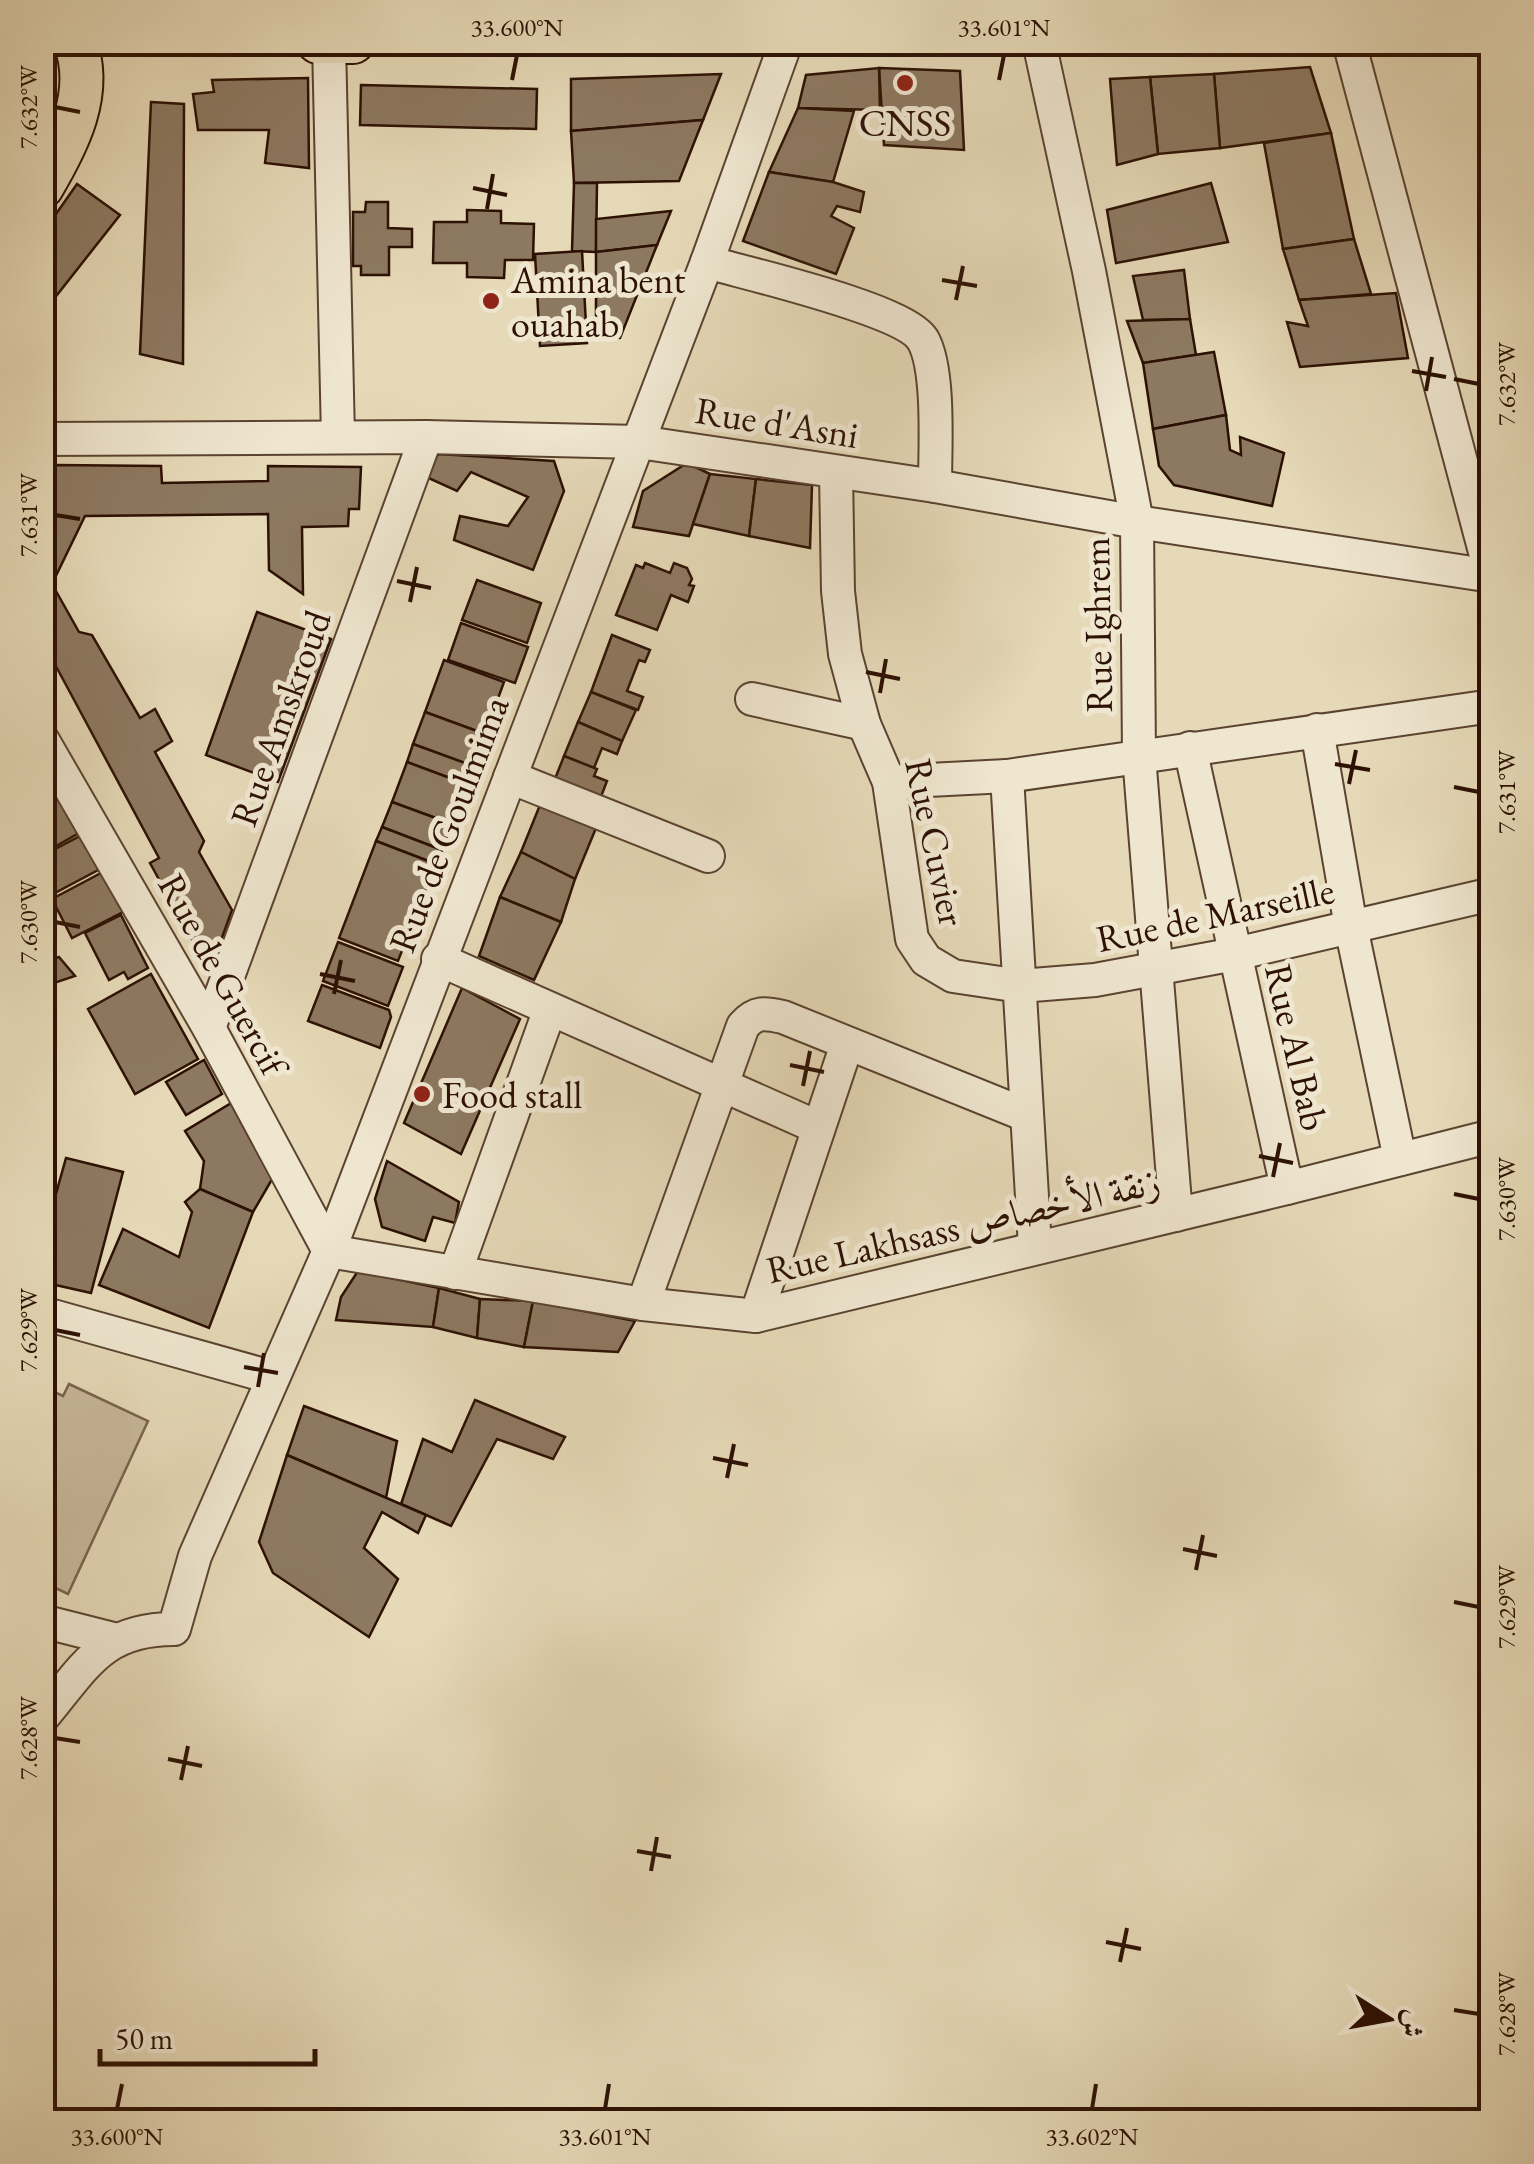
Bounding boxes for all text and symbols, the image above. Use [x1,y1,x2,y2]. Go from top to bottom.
text: 33.600°N [471,11,564,43]
text: 33.601°N [958,11,1051,43]
text: 7.632°W [12,64,44,149]
marker: CNSS [894,72,916,94]
place label: CNSS [859,98,951,147]
place label: Amina bent ouahab [510,255,685,348]
marker: Amina bent ouahab [480,290,502,312]
text: 7.632°W [1490,341,1522,426]
street label: Rue d'Asni [692,385,862,459]
text: 7.631°W [12,472,44,557]
street label: Rue Ighrem [1071,537,1123,713]
street label: Rue Amskroud [218,603,342,833]
street label: Rue de Goulmima [377,688,520,959]
text: 7.631°W [1490,749,1522,834]
street label: Rue Cuvier [894,754,978,931]
street label: Rue de Guercif [147,864,300,1087]
street label: Rue de Marseille [1092,865,1338,963]
text: 7.630°W [12,879,44,964]
street label: Rue Al Bab [1254,959,1340,1135]
place label: Food stall [442,1070,582,1119]
marker: Food stall [411,1083,433,1105]
street label: Rue Lakhsass زنقة الأخصاص [761,1156,1165,1294]
text: 7.630°W [1490,1156,1522,1241]
text: 7.629°W [12,1287,44,1372]
text: 7.629°W [1490,1564,1522,1649]
text: 7.628°W [12,1695,44,1780]
north arrow [1339,1969,1439,2069]
text: 7.628°W [1490,1971,1522,2056]
scale bar [100,2004,315,2066]
text: ش [1393,2007,1434,2041]
text: 50 m [115,2019,173,2058]
text: 33.600°N [71,2120,164,2152]
text: 33.601°N [559,2120,652,2152]
text: 33.602°N [1046,2120,1139,2152]

